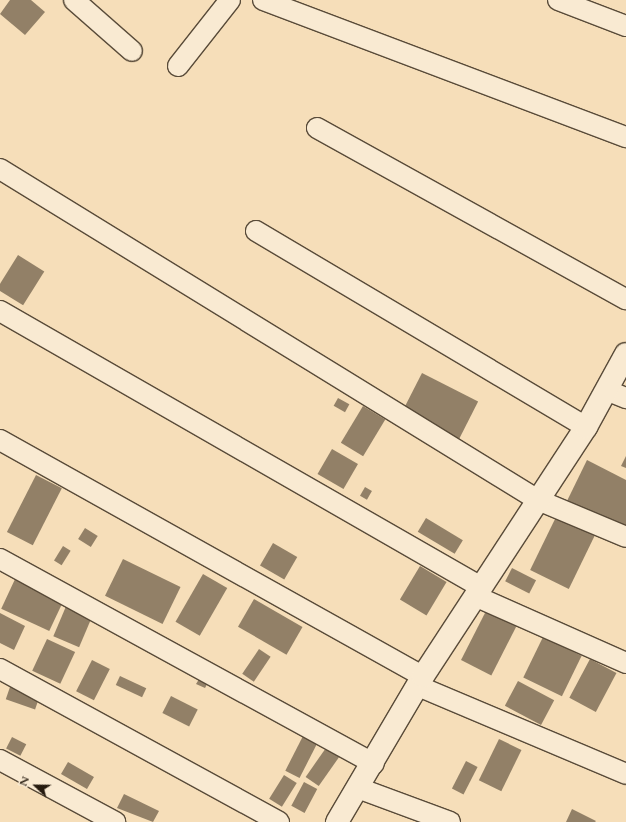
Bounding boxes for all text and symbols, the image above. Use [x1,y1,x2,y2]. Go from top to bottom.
north arrow [16,766,56,806]
text: N [16,774,33,789]

